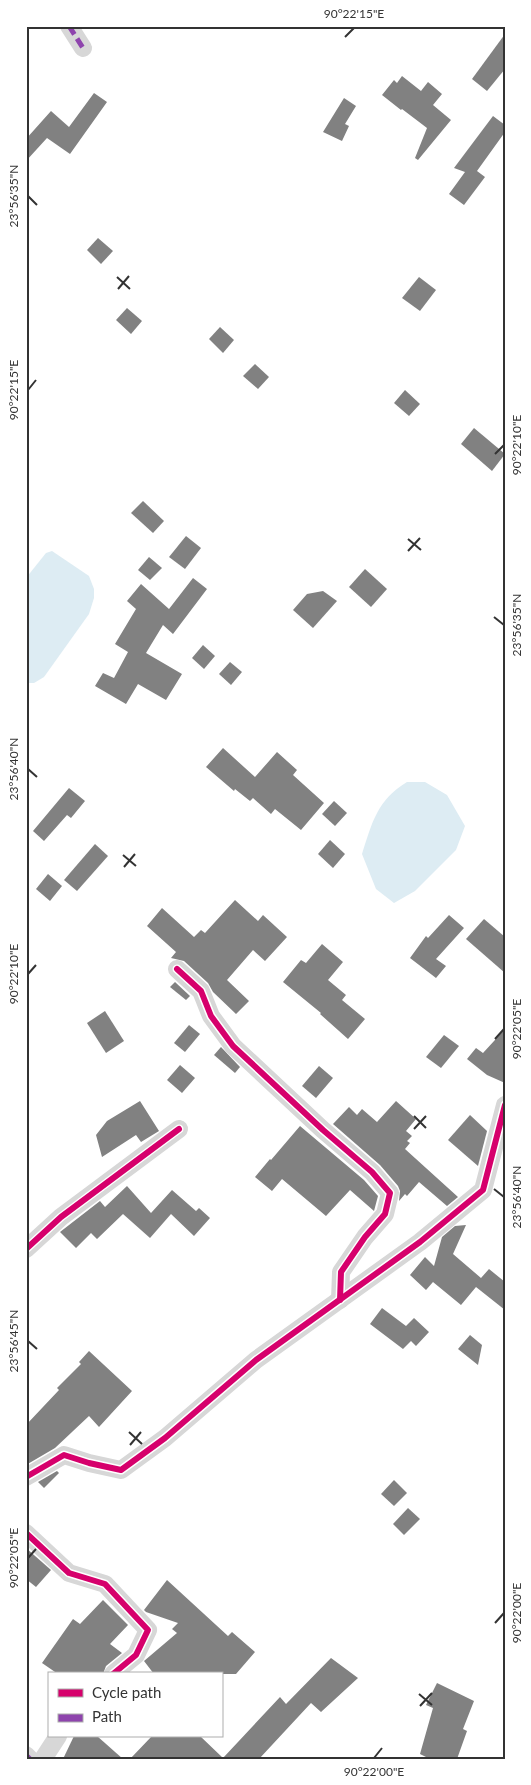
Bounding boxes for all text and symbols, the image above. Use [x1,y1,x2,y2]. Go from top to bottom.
text: 90°22'15"E [324,6,384,21]
text: 23°56'35"N [6,165,21,227]
text: 90°22'15"E [6,360,21,420]
text: 90°22'10"E [509,415,524,475]
text: 23°56'35"N [509,594,524,656]
text: 23°56'40"N [6,738,21,800]
text: 90°22'10"E [6,944,21,1004]
text: 90°22'05"E [509,999,524,1059]
text: 23°56'40"N [509,1166,524,1228]
text: 23°56'45"N [6,1310,21,1372]
text: 90°22'05"E [6,1528,21,1588]
text: 90°22'00"E [509,1583,524,1643]
legend [48,1672,222,1738]
text: Cycle path [92,1683,161,1701]
text: Path [92,1707,122,1725]
text: 90°22'00"E [344,1764,404,1779]

